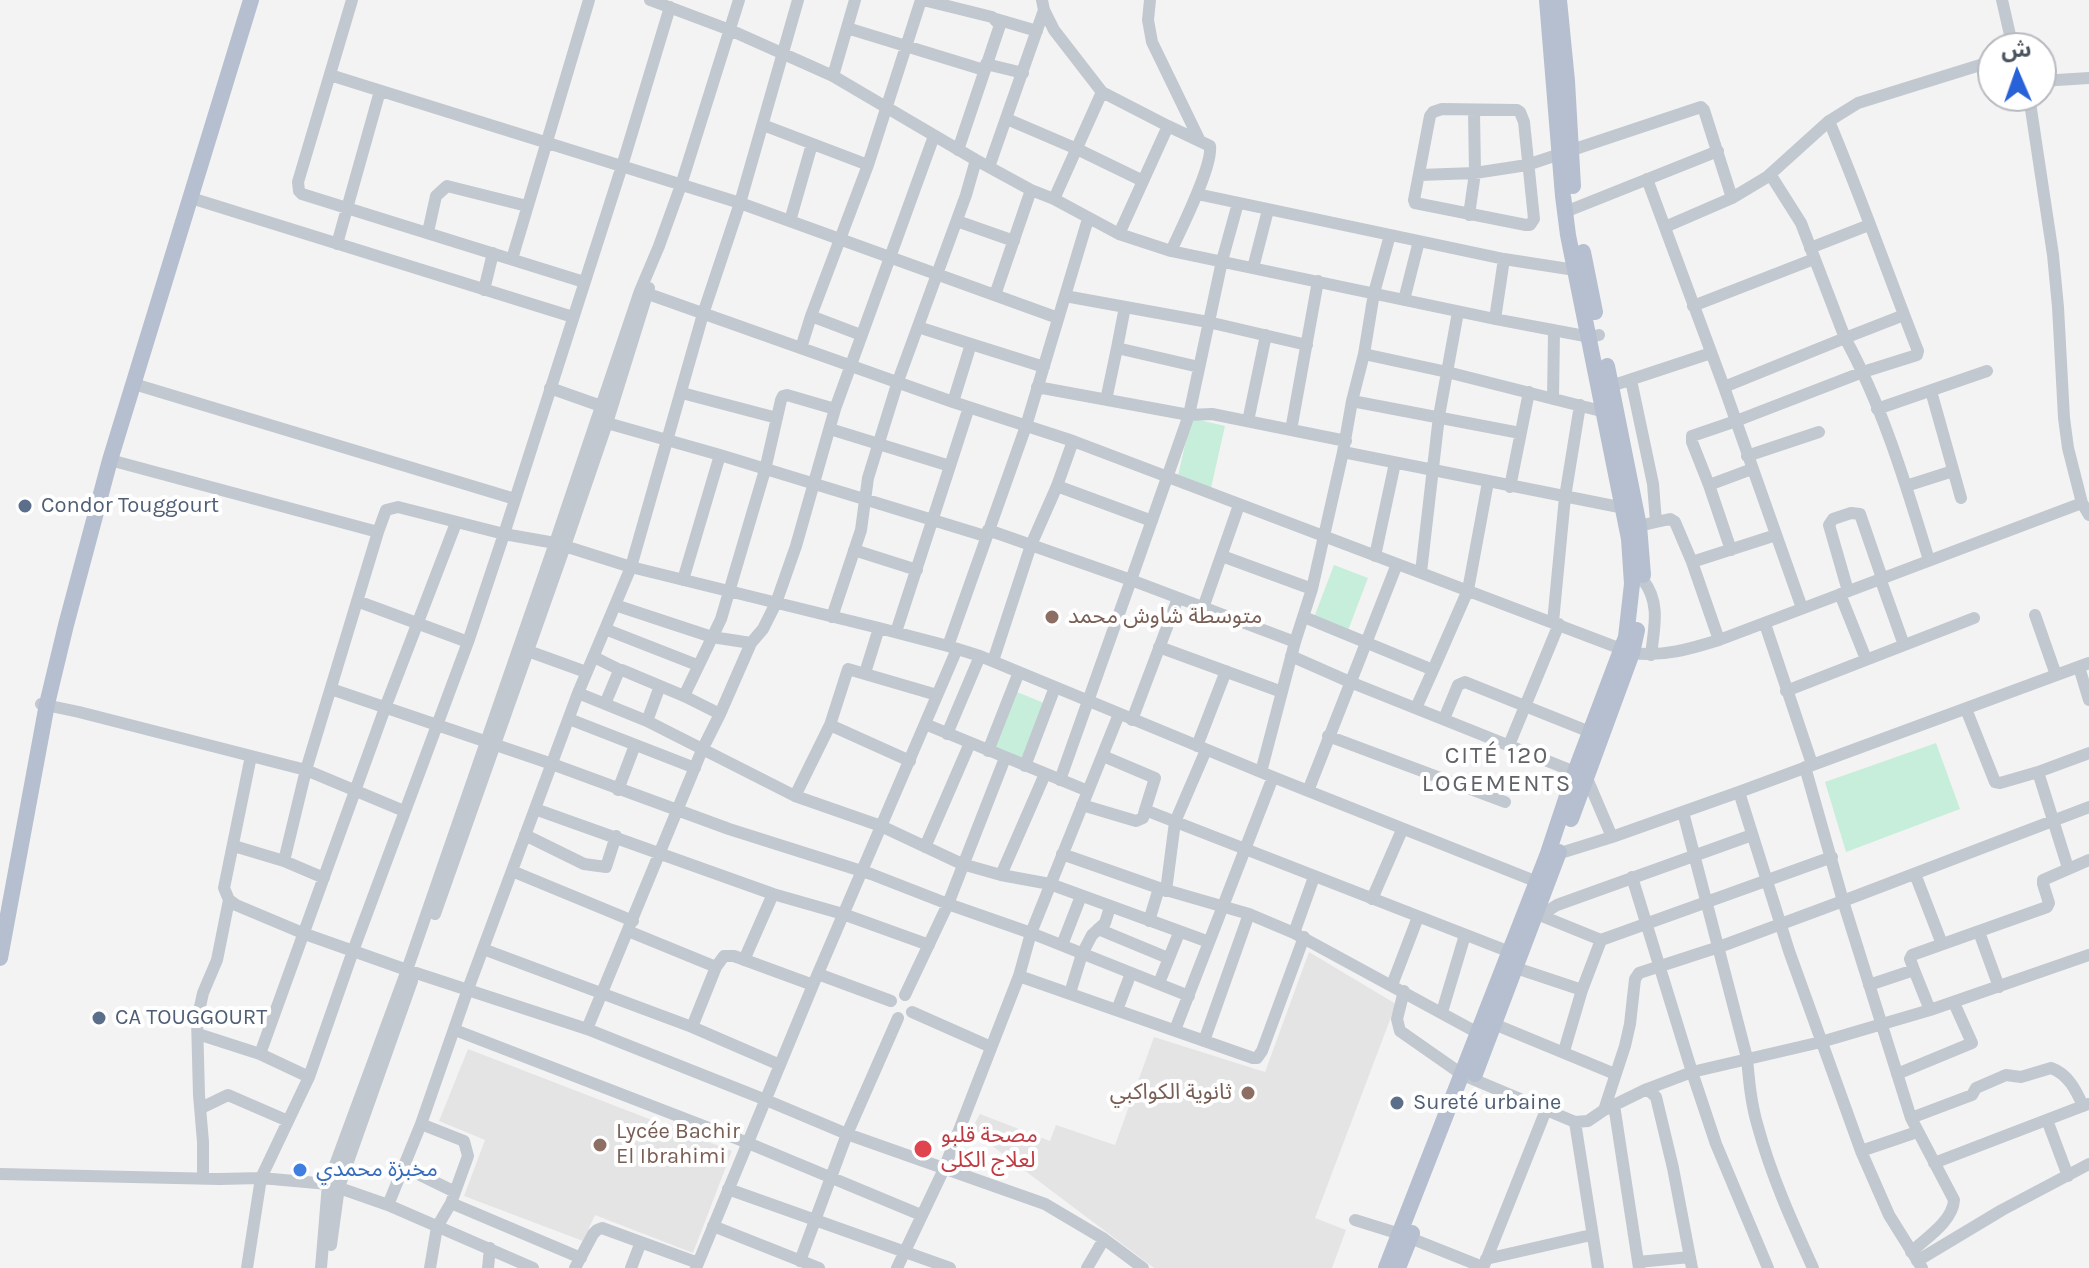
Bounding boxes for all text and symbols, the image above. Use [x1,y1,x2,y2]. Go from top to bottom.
north arrow [1977,32,2057,112]
text: ش [2001,36,2032,64]
place label: Condor Touggourt [41,493,219,519]
marker: Condor Touggourt [16,497,34,515]
place label: متوسطة شاوش محمد [1068,604,1262,630]
marker: متوسطة شاوش محمد [1043,608,1061,626]
district label: CITÉ 120 LOGEMENTS [1422,742,1572,798]
place label: CA TOUGGOURT [115,1005,267,1031]
marker: CA TOUGGOURT [90,1009,108,1027]
place label: ثانوية الكواكبي [1110,1080,1232,1106]
marker: ثانوية الكواكبي [1239,1084,1257,1102]
place label: Sureté urbaine [1413,1090,1561,1116]
marker: Sureté urbaine [1388,1094,1406,1112]
place label: Lycée Bachir El Ibrahimi [616,1119,740,1170]
place label: مصحة قلبو لعلاج الكلى [941,1123,1038,1174]
marker: Lycée Bachir El Ibrahimi [591,1136,609,1154]
marker: مصحة قلبو لعلاج الكلى [912,1138,934,1160]
place label: مخبزة محمدي [316,1157,438,1183]
marker: مخبزة محمدي [291,1161,309,1179]

